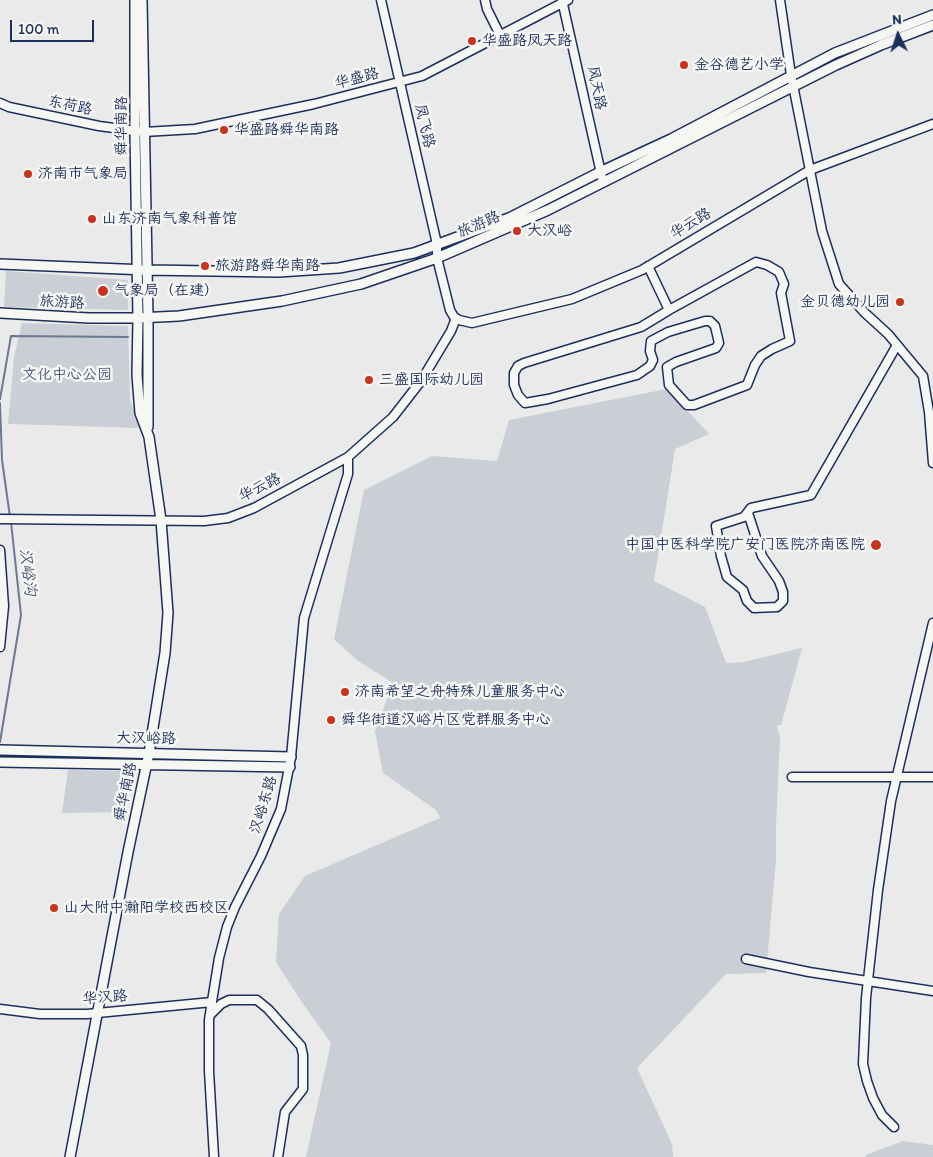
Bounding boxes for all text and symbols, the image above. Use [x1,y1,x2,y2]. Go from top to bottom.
scale bar [12,10,96,42]
north arrow [873,10,923,60]
text: N [892,11,902,28]
text: 100 m [18,20,59,38]
place label: 华盛路凤天路 [482,32,572,50]
marker: 华盛路凤天路 [466,35,478,47]
place label: 金谷德艺小学 [694,56,784,74]
marker: 金谷德艺小学 [678,59,690,71]
street label: 风天路 [583,64,609,112]
street label: 华盛路 [333,65,381,93]
street label: 东荷路 [46,93,94,119]
street label: 舜华南路 [113,96,131,156]
street label: 凤飞路 [410,102,438,150]
place label: 华盛路舜华南路 [234,121,339,139]
marker: 华盛路舜华南路 [218,124,230,136]
place label: 济南市气象局 [38,165,128,183]
marker: 济南市气象局 [22,168,34,180]
street label: 华云路 [667,205,715,243]
street label: 旅游路 [455,208,503,242]
place label: 山东济南气象科普馆 [102,210,237,228]
marker: 山东济南气象科普馆 [86,213,98,225]
place label: 大汉峪 [527,222,572,240]
marker: 大汉峪 [511,225,523,237]
place label: 旅游路舜华南路 [215,257,320,275]
marker: 旅游路舜华南路 [199,260,211,272]
place label: 气象局（在建） [114,282,219,300]
marker: 气象局（在建） [96,284,110,298]
street label: 旅游路 [39,293,85,313]
place label: 金贝德幼儿园 [800,293,890,311]
marker: 金贝德幼儿园 [894,296,906,308]
park label: 文化中心公园 [22,366,112,384]
place label: 三盛国际幼儿园 [379,371,484,389]
marker: 三盛国际幼儿园 [363,374,375,386]
street label: 华云路 [236,470,284,506]
place label: 中国中医科学院广安门医院济南医院 [625,536,865,554]
marker: 中国中医科学院广安门医院济南医院 [869,538,883,552]
water label: 汉峪沟 [15,547,39,597]
place label: 济南希望之舟特殊儿童服务中心 [355,683,565,701]
marker: 济南希望之舟特殊儿童服务中心 [339,686,351,698]
place label: 舜华街道汉峪片区党群服务中心 [341,711,551,729]
marker: 舜华街道汉峪片区党群服务中心 [325,714,337,726]
street label: 大汉峪路 [116,729,176,749]
street label: 舜华南路 [111,761,141,823]
street label: 汉峪东路 [247,774,281,836]
place label: 山大附中瀚阳学校西校区 [64,899,229,917]
marker: 山大附中瀚阳学校西校区 [48,902,60,914]
street label: 华汉路 [82,987,128,1009]

